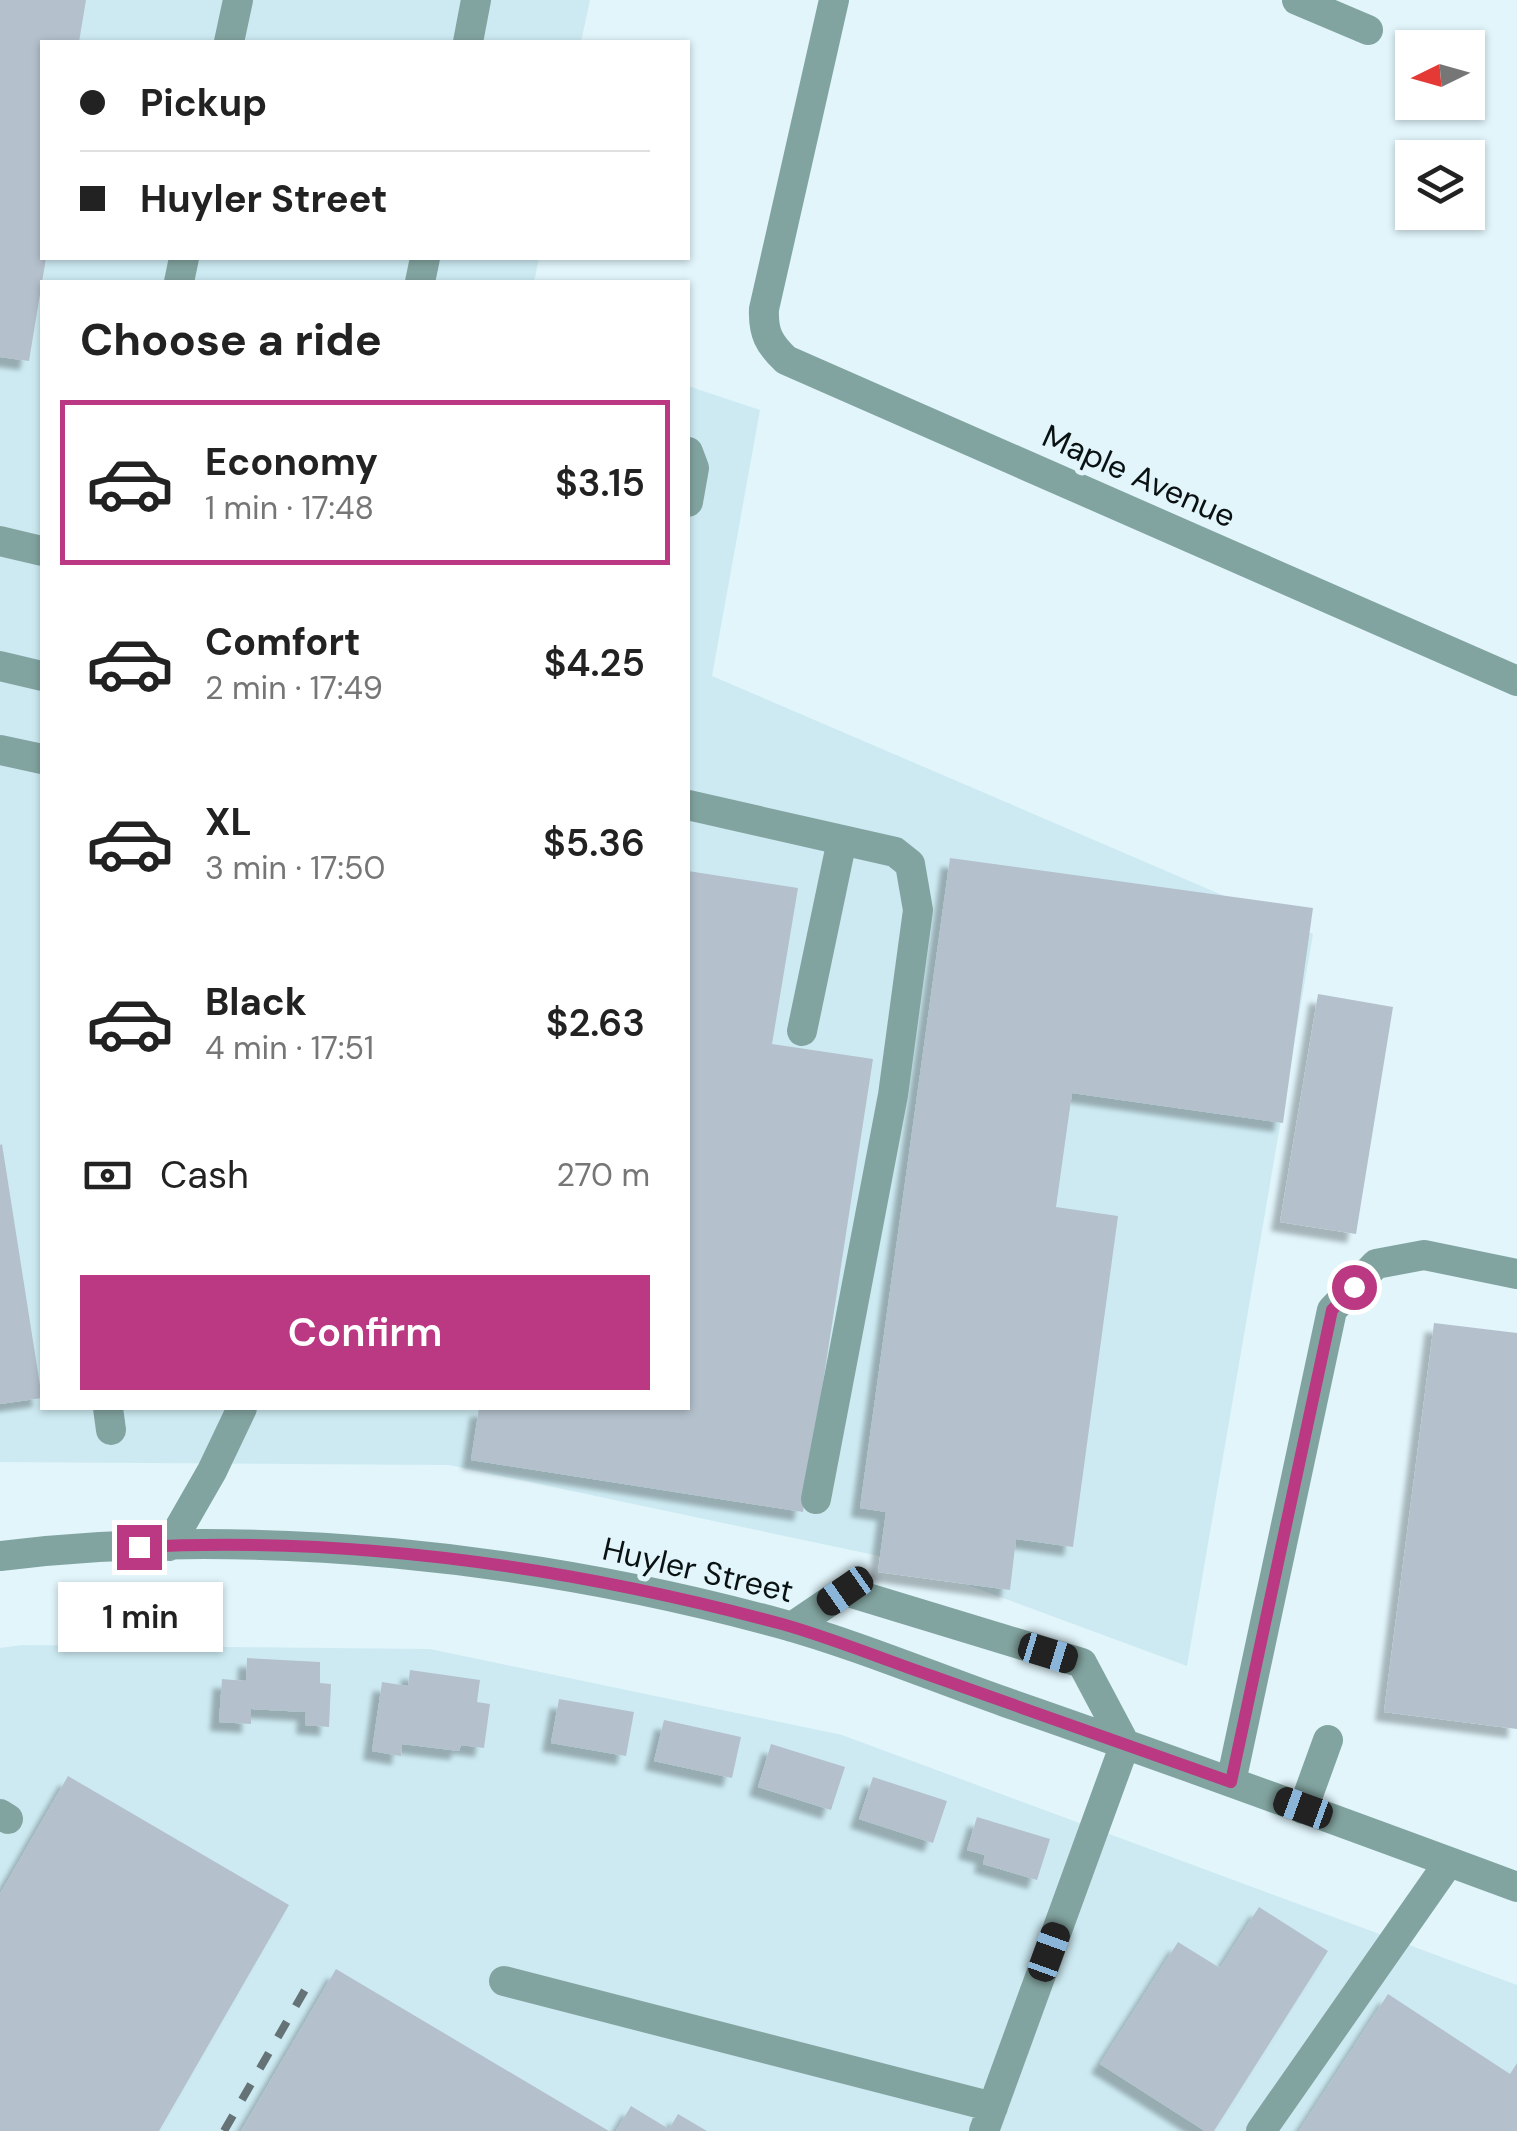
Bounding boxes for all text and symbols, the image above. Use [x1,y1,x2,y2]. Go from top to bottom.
north arrow [1395,30,1485,120]
map controls [1395,30,1485,230]
text: Pickup [140,78,267,128]
button: layers [1395,140,1485,230]
text: Huyler Street [140,174,388,224]
text: Choose a ride [80,310,382,369]
street label: Maple Avenue [1036,415,1242,537]
text: Economy [205,437,378,487]
icon: car [85,438,175,528]
text: $3.15 [555,458,645,508]
text: 1 min · 17:48 [205,487,374,529]
text: Comfort [205,617,361,667]
icon: car [85,618,175,708]
text: $4.25 [544,638,645,688]
text: 2 min · 17:49 [205,667,383,709]
text: XL [205,797,252,847]
icon: car [85,798,175,888]
text: $5.36 [543,818,645,868]
text: 3 min · 17:50 [205,847,385,889]
text: Black [205,977,307,1027]
icon: car [85,978,175,1068]
text: $2.63 [546,998,645,1048]
text: 4 min · 17:51 [205,1027,374,1069]
icon: cash [80,1148,135,1203]
text: Cash [160,1150,249,1200]
text: 270 m [557,1154,650,1196]
route start [1332,1265,1377,1310]
button: Confirm [80,1275,650,1390]
route end [117,1525,162,1570]
street label: Huyler Street [599,1528,797,1612]
car [812,1562,878,1620]
callout: 1 min [56,1582,222,1652]
text: 1 min [102,1596,179,1638]
car [1015,1630,1081,1676]
car [1270,1784,1336,1832]
car [1025,1919,1073,1985]

